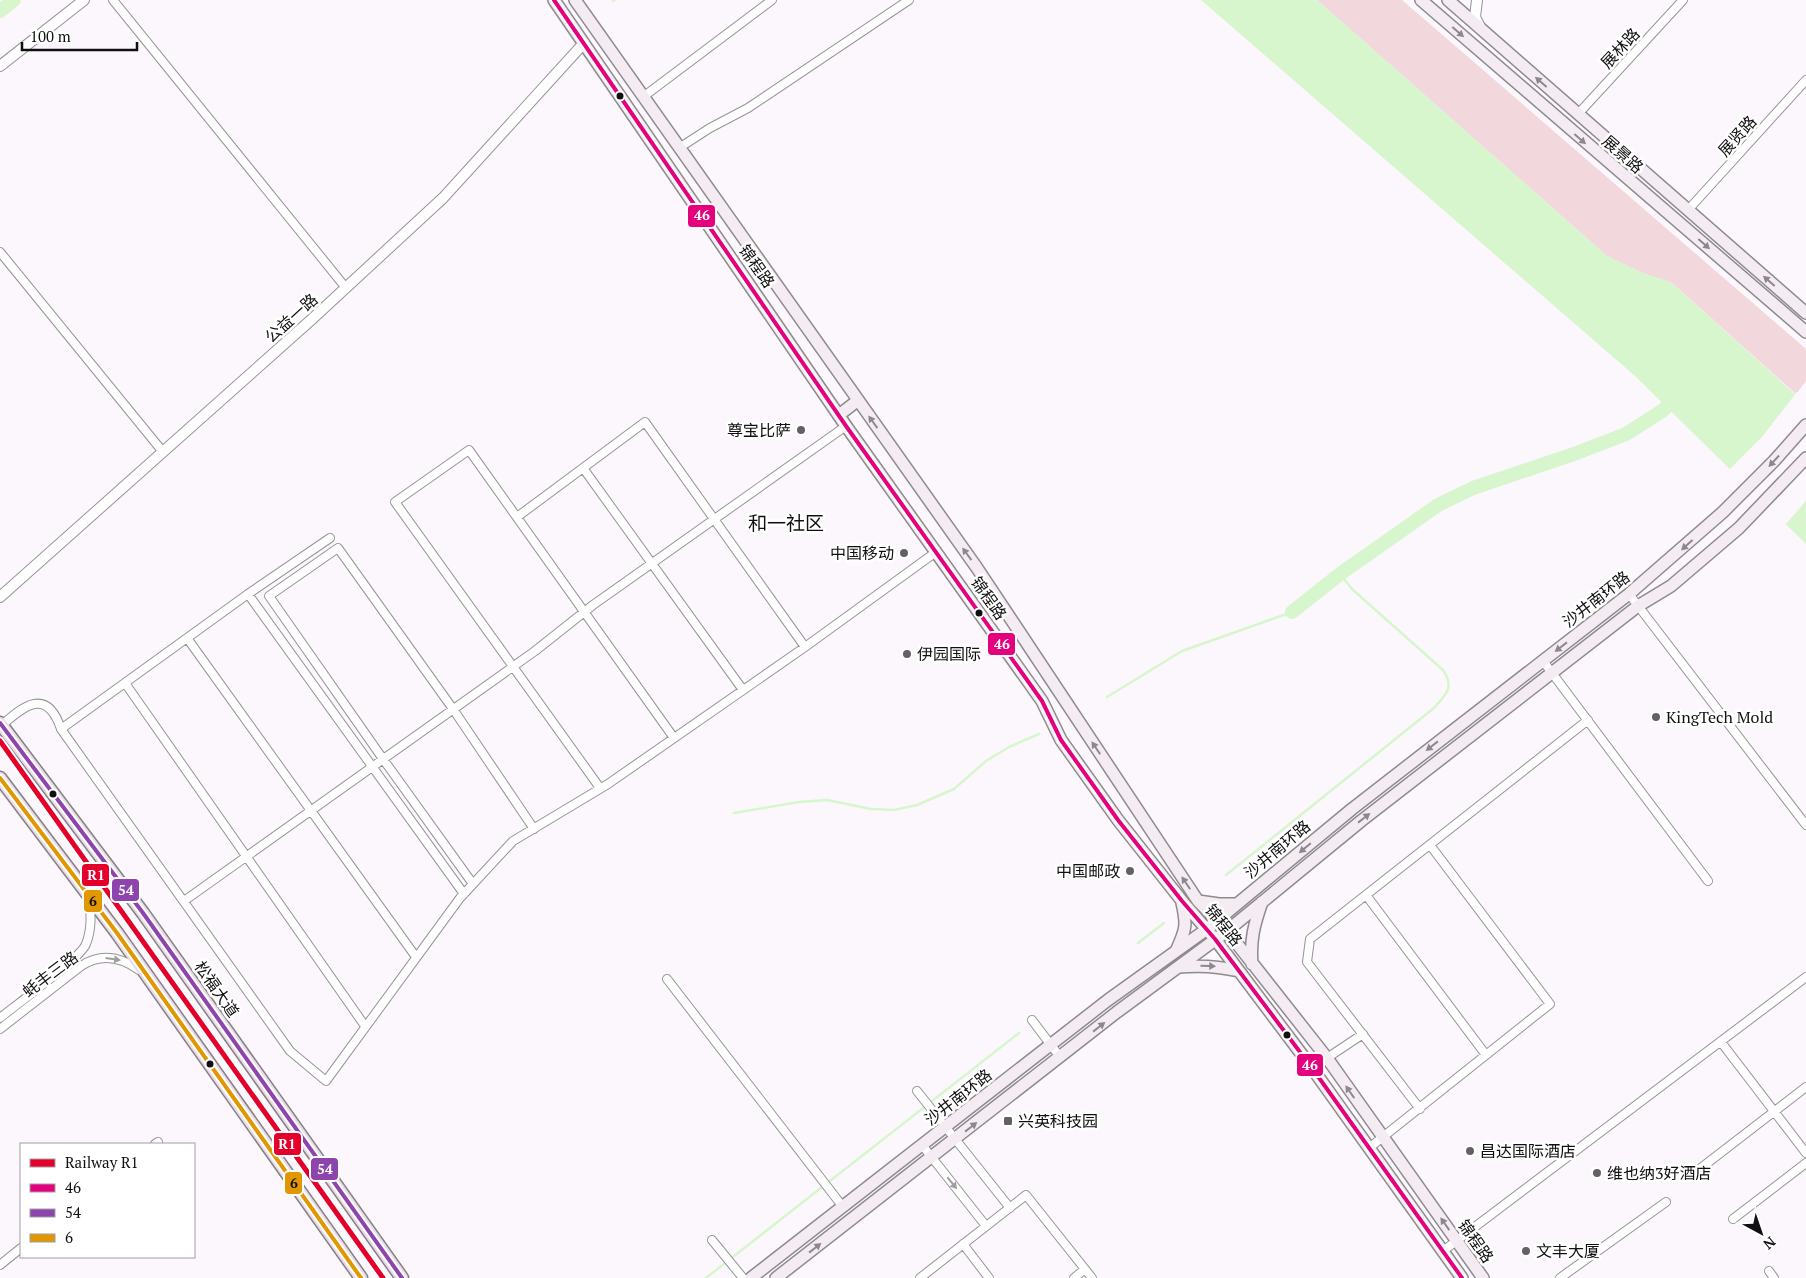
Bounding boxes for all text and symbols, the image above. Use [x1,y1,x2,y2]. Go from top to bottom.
scale bar [22,20,138,52]
street label: 展林路 [1596,23,1644,73]
text: 100 m [30,26,71,46]
one-way arrow [1451,26,1463,38]
one-way arrow [1535,77,1548,88]
unlabelled marker [615,91,625,101]
street label: 展贤路 [1713,111,1761,161]
street label: 展景路 [1598,130,1648,178]
one-way arrow [1574,133,1586,145]
line badge: 46 [687,204,716,228]
text: 46 [694,205,710,224]
one-way arrow [1697,239,1710,250]
street label: 锦程路 [734,240,780,292]
one-way arrow [1763,276,1776,287]
street label: 公益一路 [260,288,322,348]
one-way arrow [868,415,878,429]
place label: 尊宝比萨 [727,419,791,441]
marker: 尊宝比萨 [795,424,807,436]
one-way arrow [1768,455,1780,467]
district label: 和一社区 [748,510,824,535]
one-way arrow [1680,539,1693,550]
place label: 中国移动 [830,542,894,564]
marker: 中国移动 [898,547,910,559]
one-way arrow [962,548,972,561]
street label: 沙井南环路 [1558,566,1634,632]
street label: 锦程路 [966,572,1012,624]
unlabelled marker [974,608,984,618]
line badge: 46 [987,632,1016,656]
text: 46 [994,634,1010,653]
one-way arrow [1554,642,1567,652]
place label: 伊园国际 [917,643,981,665]
marker: 伊园国际 [901,648,913,660]
place label: KingTech Mold [1666,706,1773,728]
marker: KingTech Mold [1650,711,1662,723]
one-way arrow [1091,741,1101,755]
one-way arrow [1426,741,1439,752]
unlabelled marker [48,789,58,799]
one-way arrow [1357,813,1370,824]
street label: 沙井南环路 [1239,815,1315,883]
one-way arrow [1299,842,1312,853]
place label: 中国邮政 [1056,860,1120,882]
line badge: R1 [81,863,110,887]
text: R1 [87,865,105,884]
marker: 中国邮政 [1124,865,1136,877]
one-way arrow [1181,876,1191,890]
line badge: 54 [111,878,140,902]
text: 54 [118,880,134,899]
line badge: 6 [83,889,103,913]
text: 6 [89,891,97,910]
street label: 锦程路 [1200,899,1248,951]
street label: 蚝丰三路 [18,946,82,1002]
one-way arrow [105,955,121,963]
street label: 松福大道 [190,956,244,1022]
one-way arrow [1201,962,1217,970]
one-way arrow [1092,1021,1105,1032]
unlabelled marker [1282,1030,1292,1040]
line badge: 46 [1296,1053,1324,1077]
text: 46 [1302,1055,1318,1074]
unlabelled marker [205,1059,215,1069]
street label: 沙井南环路 [920,1064,996,1130]
one-way arrow [1345,1085,1355,1098]
place label: 兴英科技园 [1018,1110,1098,1132]
marker: 兴英科技园 [1002,1115,1014,1127]
one-way arrow [964,1121,977,1132]
line badge: R1 [273,1132,302,1156]
text: R1 [278,1134,296,1153]
place label: 昌达国际酒店 [1480,1140,1576,1162]
legend [20,1143,195,1258]
marker: 昌达国际酒店 [1464,1145,1476,1157]
text: Railway R1 [65,1152,138,1172]
line badge: 54 [310,1157,339,1181]
text: 54 [317,1159,333,1178]
place label: 维也纳3好酒店 [1607,1162,1712,1184]
marker: 维也纳3好酒店 [1591,1167,1603,1179]
line badge: 6 [284,1171,303,1195]
text: 6 [290,1173,298,1192]
text: 46 [65,1177,81,1197]
one-way arrow [946,1177,957,1190]
text: 54 [65,1202,81,1222]
north arrow [1736,1208,1786,1258]
street label: 锦程路 [1453,1215,1499,1267]
one-way arrow [1440,1217,1450,1231]
text: 6 [65,1227,73,1247]
text: N [1759,1233,1780,1254]
place label: 文丰大厦 [1536,1240,1600,1262]
one-way arrow [808,1243,822,1253]
marker: 文丰大厦 [1520,1245,1532,1257]

